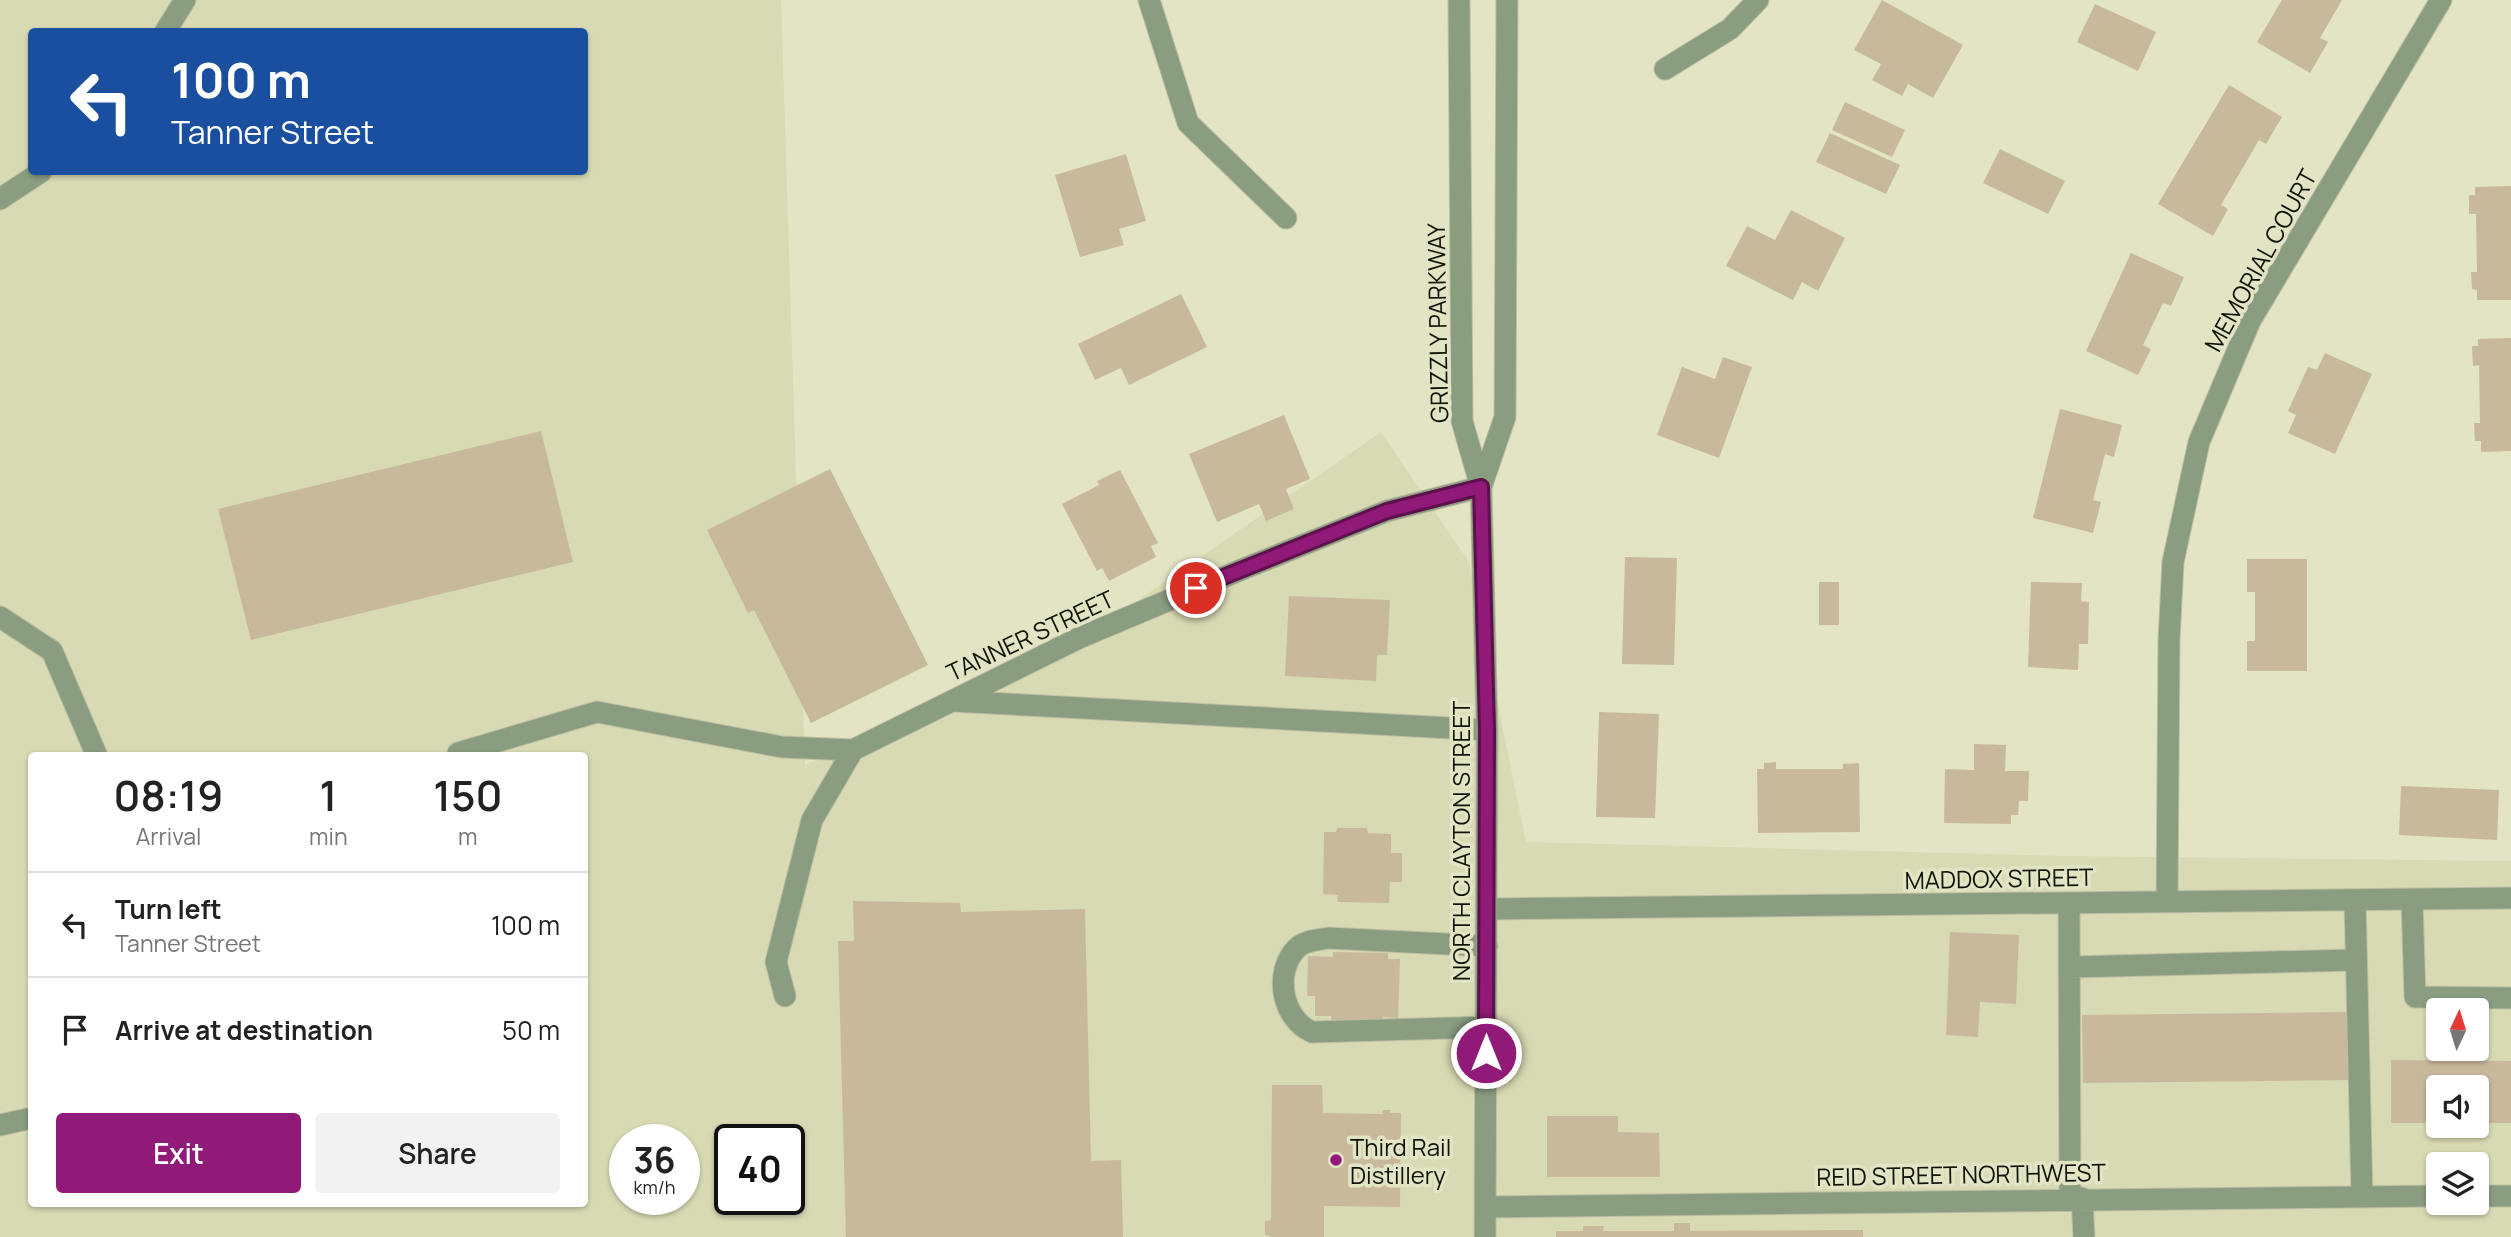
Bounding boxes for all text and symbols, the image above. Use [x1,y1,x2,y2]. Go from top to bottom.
text: 100 m [171,46,311,113]
icon: left [56,56,147,147]
text: Tanner Street [171,110,374,154]
street label: MEMORIAL COURT [2196,162,2324,357]
street label: GRIZZLY PARKWAY [1419,222,1455,423]
pin [1166,558,1226,618]
icon: arrive [1177,569,1215,607]
street label: TANNER STREET [941,581,1120,688]
street label: NORTH CLAYTON STREET [1444,700,1477,981]
text: 08:19 [114,766,223,824]
text: 1 [319,766,337,824]
text: 150 [433,766,502,824]
text: Arrival [136,820,201,852]
text: min [309,820,348,852]
text: m [458,820,478,852]
street label: MADDOX STREET [1904,860,2094,896]
text: Turn left [115,891,222,927]
icon: left [56,906,94,944]
text: 100 m [491,907,560,943]
text: Tanner Street [115,927,261,959]
north arrow [2426,998,2488,1060]
map controls [2426,998,2489,1215]
icon: arrive [56,1011,94,1049]
text: Arrive at destination [115,1012,373,1048]
text: 50 m [502,1012,560,1048]
position arrow [1449,1016,1523,1090]
button: sound [2426,1075,2489,1138]
button: Exit [56,1113,301,1193]
button: Share [315,1113,560,1193]
speed limit sign: 40 [714,1124,805,1215]
place label: Third Rail Distillery [1350,1130,1451,1191]
text: 36 [633,1136,676,1184]
marker: Third Rail Distillery [1328,1152,1344,1168]
button: layers [2426,1152,2489,1215]
street label: REID STREET NORTHWEST [1816,1155,2107,1193]
text: km/h [634,1175,675,1199]

